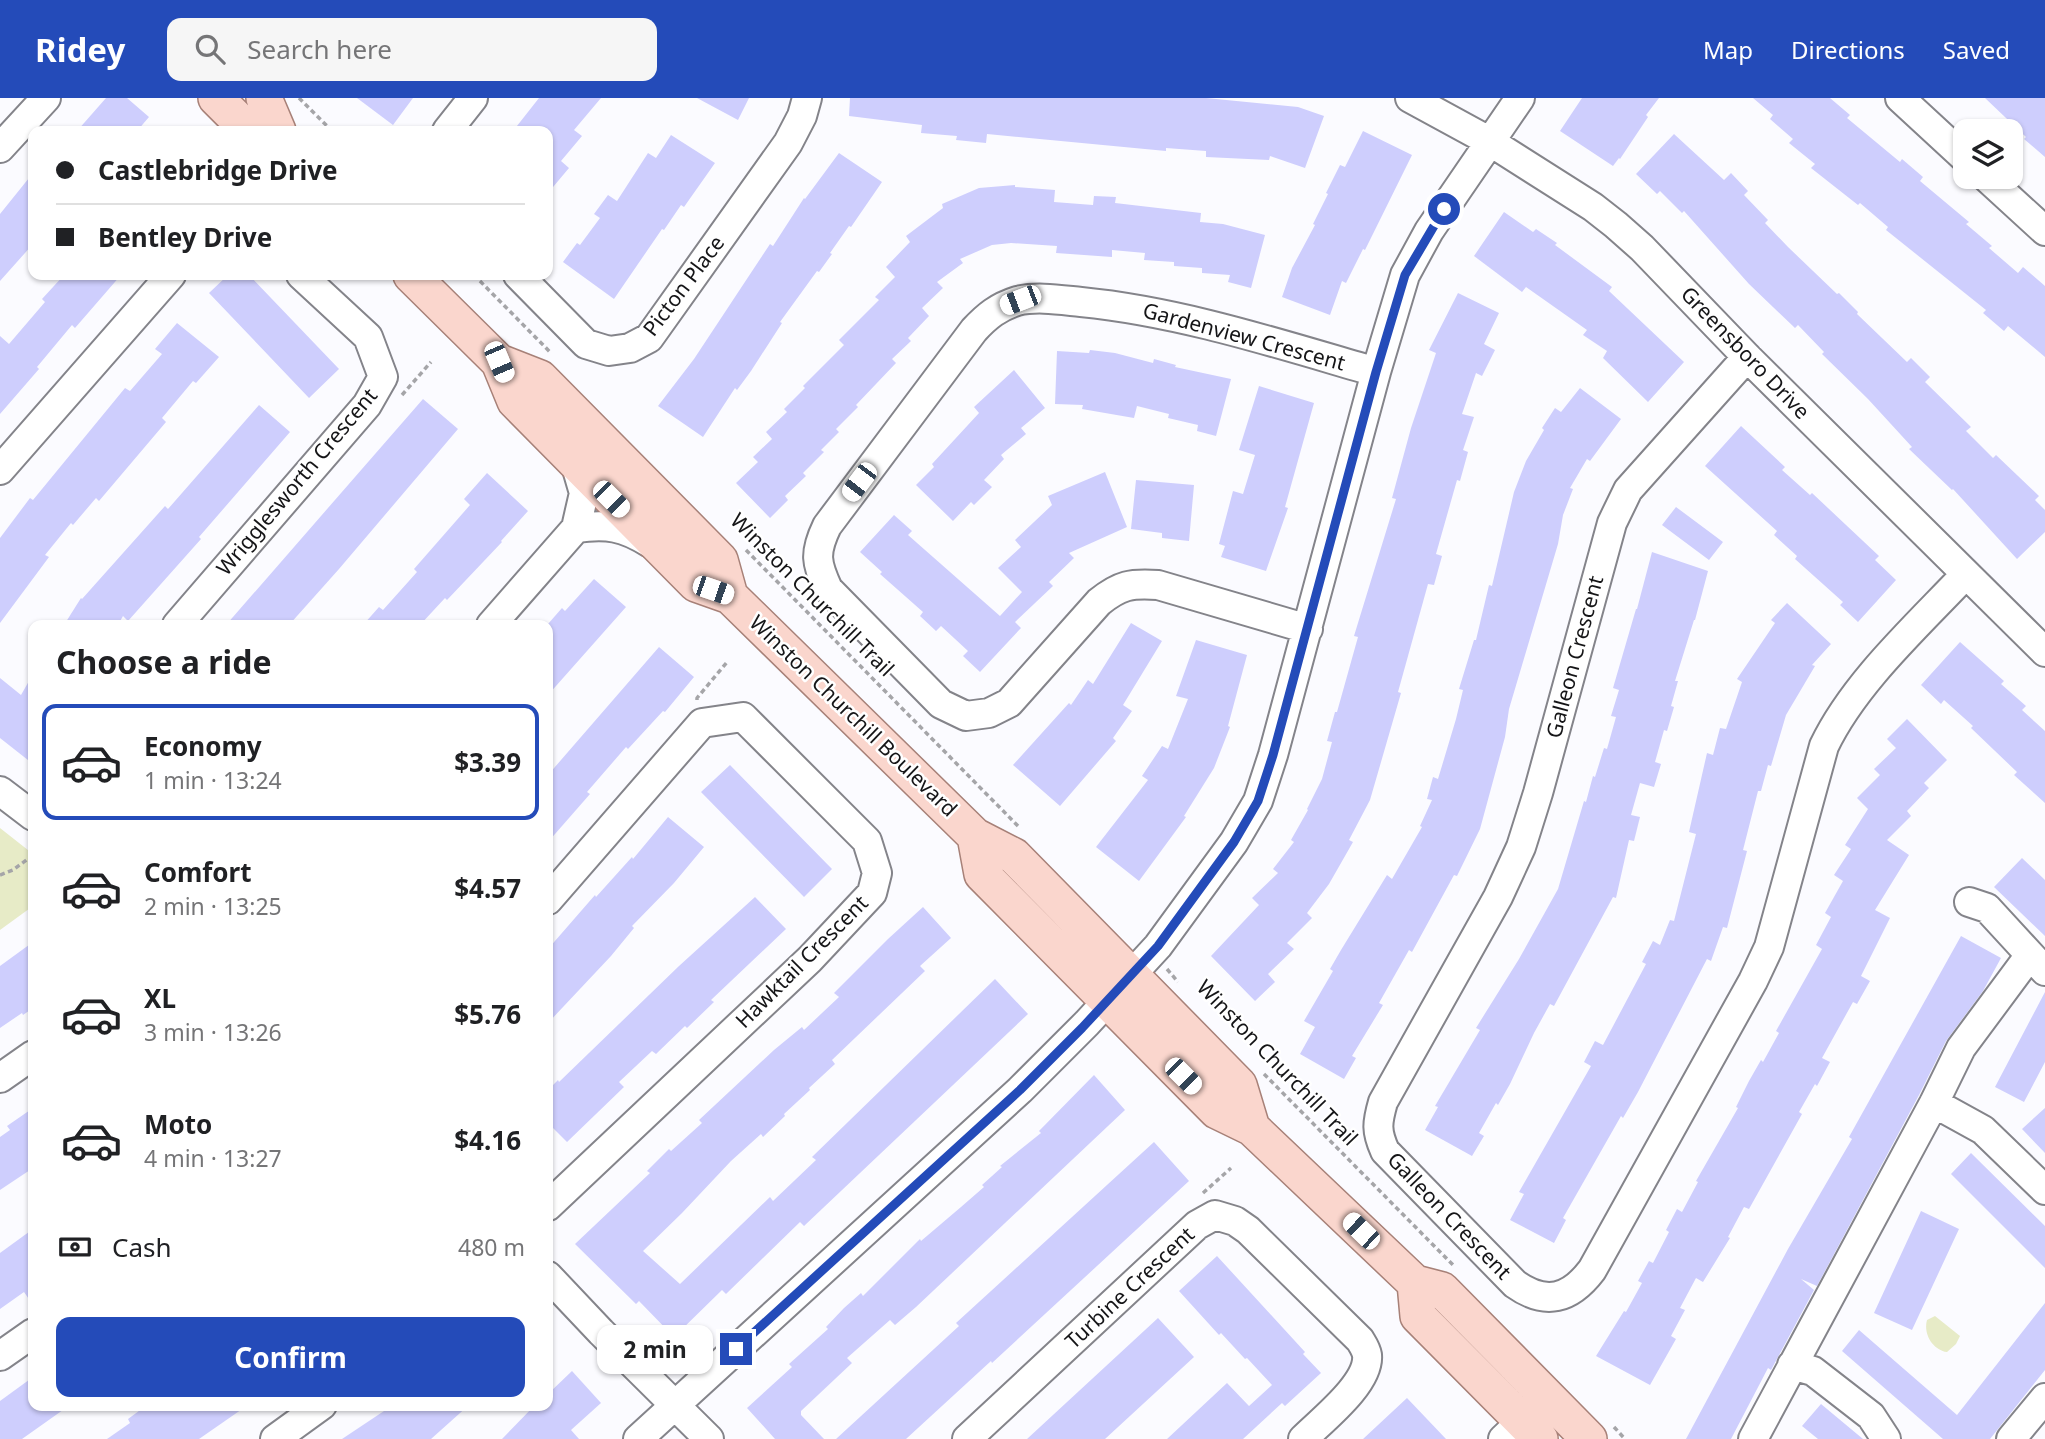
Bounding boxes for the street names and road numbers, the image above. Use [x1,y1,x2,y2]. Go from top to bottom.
street label: Picton Place [636,230,730,341]
street label: Greensboro Drive [1675,280,1816,425]
street label: Gardenview Crescent [1140,296,1349,377]
street label: Wrigglesworth Crescent [210,382,383,581]
street label: Winston Churchill Trail [725,506,901,682]
street label: Galleon Crescent [1539,572,1609,741]
street label: Winston Churchill Boulevard [744,608,964,822]
street label: Hawktail Crescent [729,889,874,1034]
street label: Winston Churchill Trail [1191,973,1364,1151]
street label: Galleon Crescent [1382,1146,1518,1285]
street label: Turbine Crescent [1059,1220,1200,1354]

